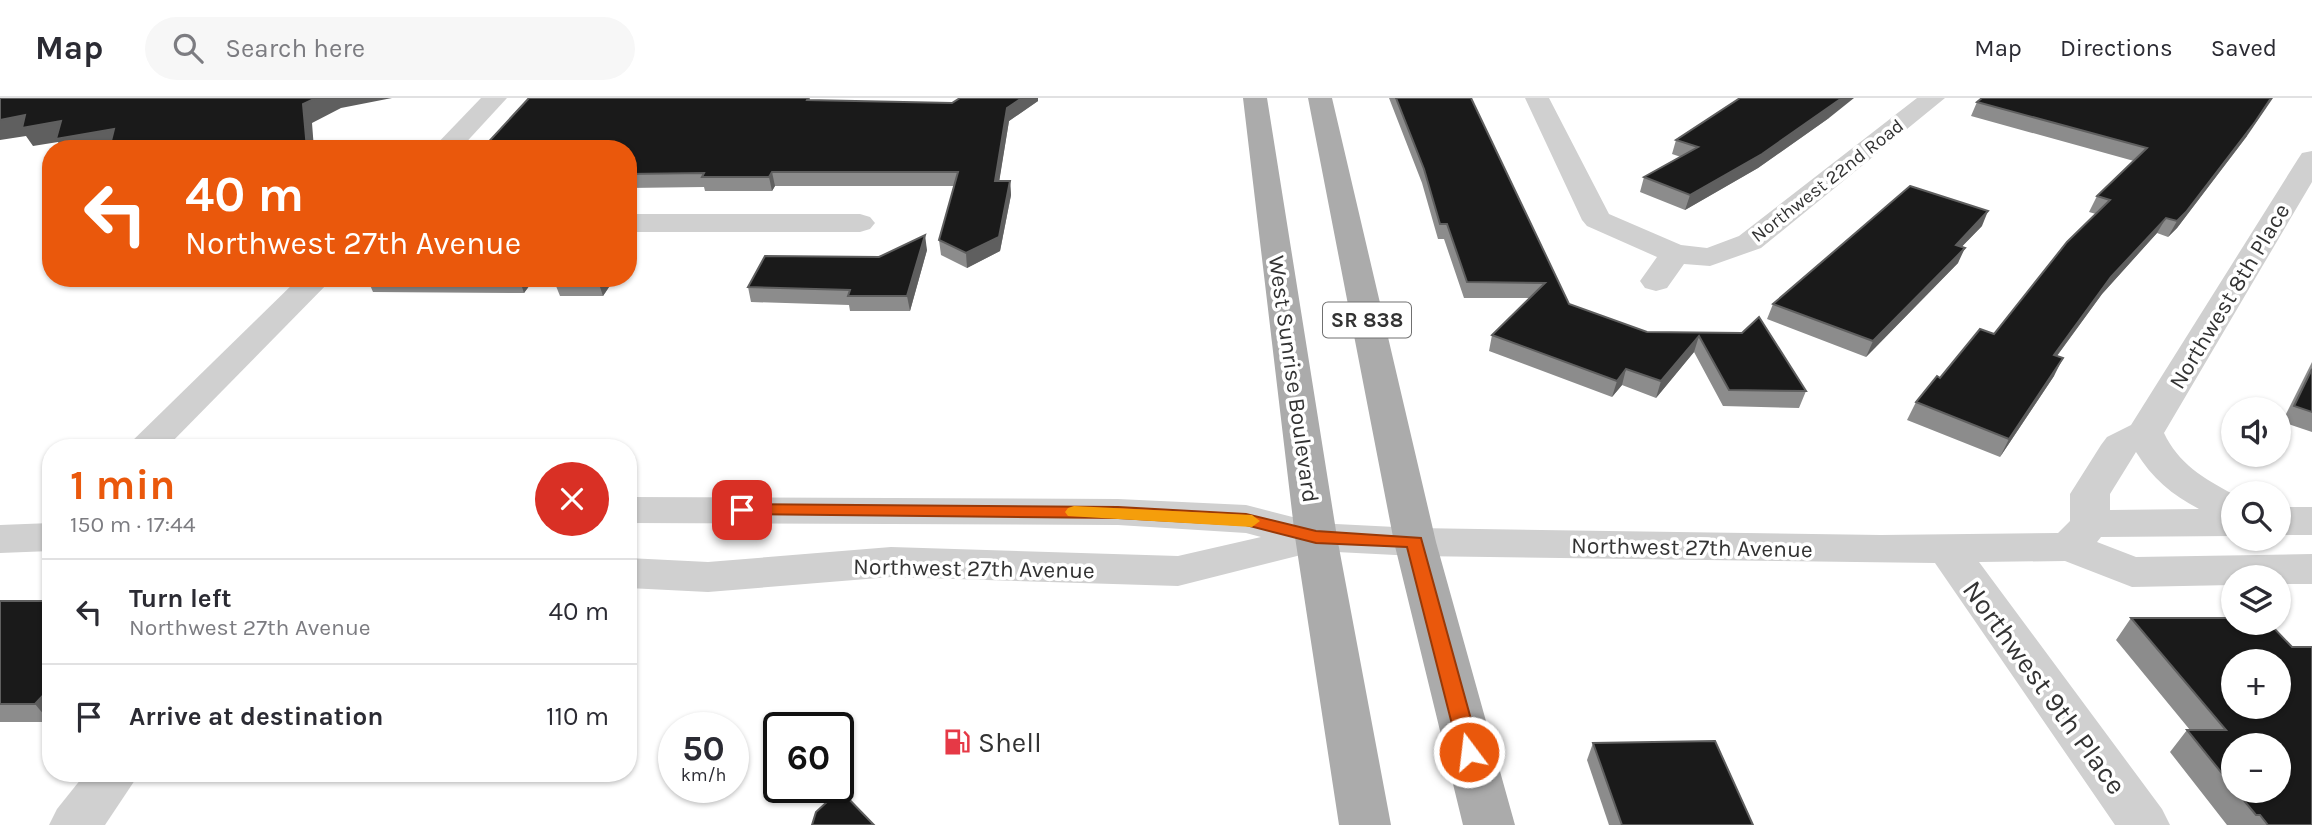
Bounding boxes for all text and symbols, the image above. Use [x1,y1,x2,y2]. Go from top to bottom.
search box [145,17,635,80]
text: Map [35,29,103,67]
icon: search [169,29,207,67]
text: Search here [225,33,365,64]
text: Map [1974,34,2022,62]
text: Directions [2060,34,2173,62]
text: Saved [2211,34,2277,62]
street label: Northwest 22nd Road [1747,115,1908,247]
text: 40 m [185,166,304,223]
icon: left [70,168,161,259]
street label: Northwest 8th Place [2163,199,2295,394]
text: Northwest 27th Avenue [185,225,521,262]
street label: West Sunrise Boulevard [1263,254,1324,504]
road number: SR 838 [1323,302,1411,338]
map controls [2221,397,2291,803]
button: sound [2221,397,2291,467]
text: 1 min [70,460,175,510]
button: close [535,462,609,536]
pin [712,480,772,540]
button: search [2221,481,2291,551]
icon: arrive [723,491,761,529]
text: 150 m · 17:44 [70,511,196,538]
street label: Northwest 27th Avenue [1571,532,1813,563]
street label: Northwest 27th Avenue [853,553,1095,584]
button: layers [2221,565,2291,635]
street label: Northwest 9th Place [1956,574,2133,801]
text: Turn left [129,583,231,614]
icon: left [70,593,108,631]
text: 40 m [549,596,609,627]
text: Northwest 27th Avenue [129,614,371,641]
button: + [2221,649,2291,719]
icon: arrive [70,698,108,736]
text: Arrive at destination [129,701,383,732]
text: 110 m [546,701,609,732]
speed limit sign: 60 [763,712,854,803]
position arrow [1432,715,1506,789]
place label: Shell [978,726,1042,759]
fuel station icon: Shell [942,727,972,757]
text: 50 [682,728,725,769]
button: − [2221,733,2291,803]
text: km/h [681,764,726,786]

